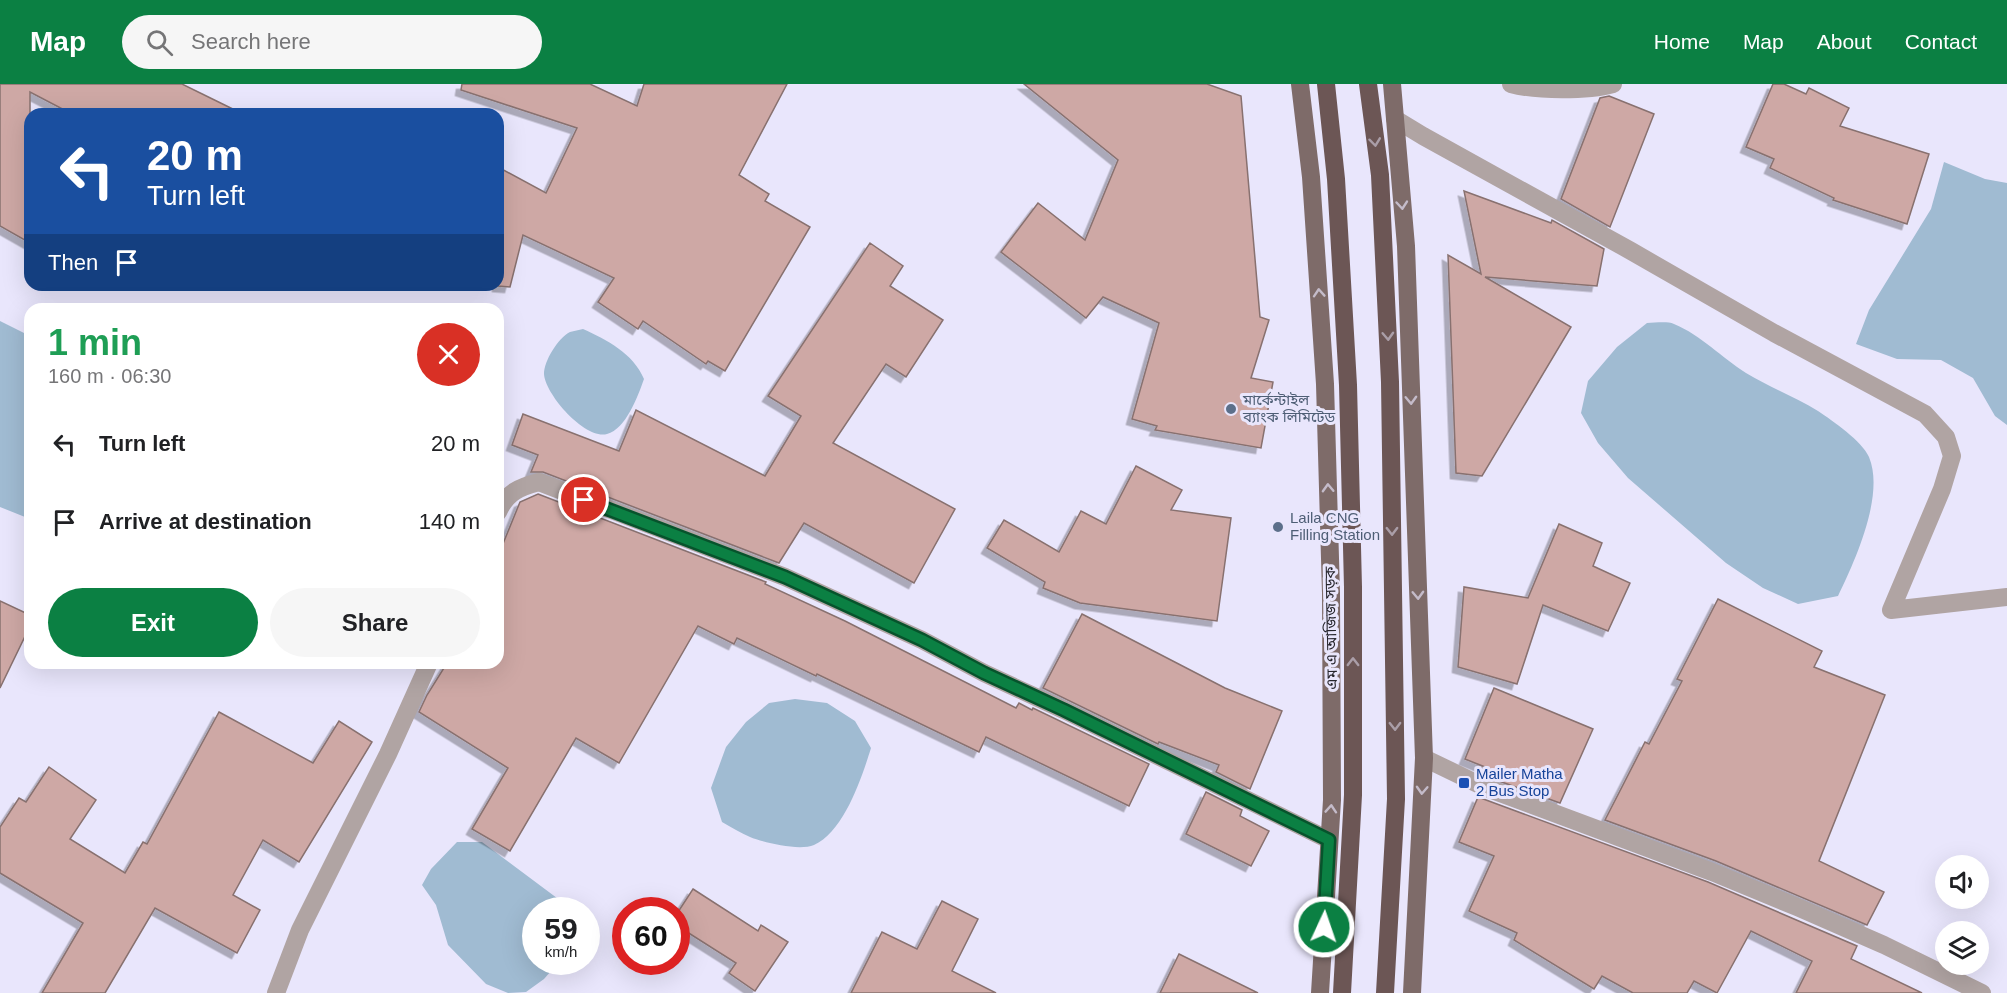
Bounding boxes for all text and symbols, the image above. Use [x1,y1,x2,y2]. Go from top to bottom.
search box [122,15,542,69]
text: Map [30,26,86,57]
icon: search [143,26,176,59]
text: Search here [191,29,311,54]
text: Home [1654,30,1710,53]
text: Map [1743,30,1784,53]
text: About [1817,30,1872,53]
text: Contact [1905,30,1977,53]
icon: left [48,132,126,210]
text: 20 m [147,132,243,179]
one-way arrow [1369,137,1381,147]
text: Turn left [147,181,245,211]
one-way arrow [1395,201,1408,210]
icon: arrive [110,246,143,279]
text: Then [48,250,98,275]
one-way arrow [1313,289,1326,298]
text: 1 min [48,322,142,363]
button: close [417,323,480,386]
one-way arrow [1381,332,1394,341]
text: 160 m · 06:30 [48,365,171,387]
place label: মার্কেন্টাইল ব্যাংক লিমিটেড [1242,391,1336,425]
one-way arrow [1404,395,1417,404]
marker: মার্কেন্টাইল ব্যাংক লিমিটেড [1224,402,1238,416]
icon: left [48,428,81,461]
text: Turn left [99,431,185,456]
text: 20 m [431,431,480,456]
pin [558,474,609,525]
icon: arrive [567,483,600,516]
one-way arrow [1321,483,1334,492]
icon: arrive [48,506,81,539]
text: Arrive at destination [99,509,312,534]
text: 140 m [419,509,480,534]
place label: Laila CNG Filling Station [1290,509,1380,543]
marker: Laila CNG Filling Station [1271,520,1285,534]
one-way arrow [1386,527,1398,536]
street label: এম এ আজিজ সড়ক [1321,565,1340,690]
button: Exit [48,588,258,657]
button: Share [270,588,480,657]
one-way arrow [1411,590,1424,599]
one-way arrow [1347,657,1359,666]
one-way arrow [1389,722,1401,731]
place label: Mailer Matha 2 Bus Stop [1476,765,1563,799]
marker: Mailer Matha 2 Bus Stop [1457,776,1471,790]
one-way arrow [1416,785,1429,794]
one-way arrow [1324,804,1337,813]
map controls [1935,855,1989,975]
button: sound [1935,855,1989,909]
position arrow [1292,895,1356,959]
speed limit sign: 60 [612,897,690,975]
text: 59 [544,912,578,945]
button: layers [1935,921,1989,975]
text: km/h [545,943,577,960]

